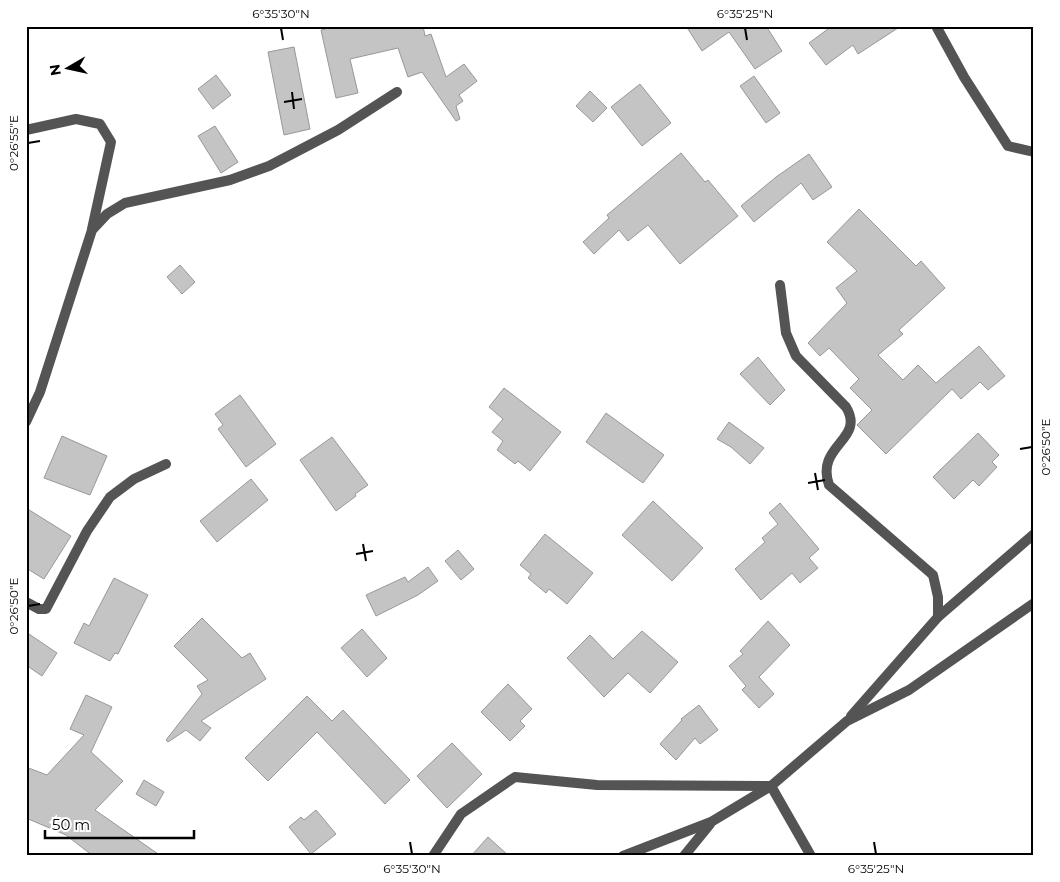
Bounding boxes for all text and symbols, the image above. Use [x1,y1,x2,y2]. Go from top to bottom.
text: 6°35'30"N [252,6,310,21]
text: 6°35'25"N [717,6,773,21]
north arrow [42,42,92,92]
text: N [45,63,65,77]
text: 0°26'55"E [6,115,21,171]
text: 0°26'50"E [1038,418,1053,476]
text: 0°26'50"E [6,577,21,635]
scale bar [45,807,194,839]
text: 50 m [52,815,90,834]
text: 6°35'30"N [383,861,441,876]
text: 6°35'25"N [848,861,904,876]

